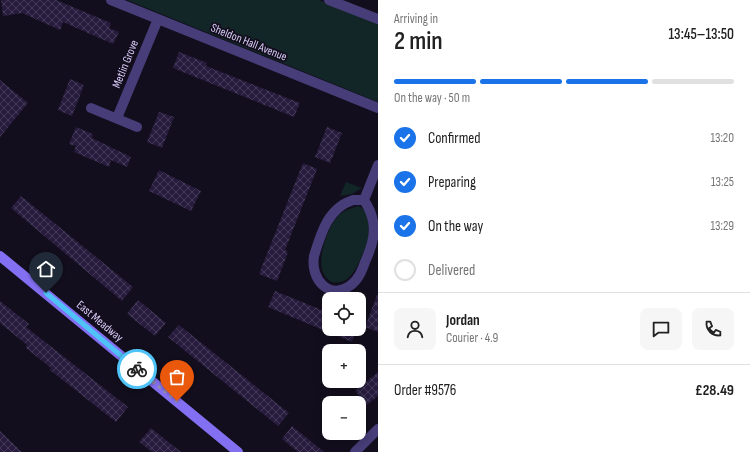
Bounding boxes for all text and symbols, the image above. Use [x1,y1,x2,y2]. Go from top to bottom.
text: Arriving in [394,11,438,27]
street label: Sheldon Hall Avenue [209,20,289,65]
text: 13:45–13:50 [669,25,734,44]
text: 2 min [394,26,443,57]
street label: Metlin Grove [109,38,142,91]
text: On the way · 50 m [394,90,470,106]
icon: check [394,127,416,149]
text: Confirmed [428,129,481,148]
text: 13:20 [710,130,734,146]
icon: check [394,171,416,193]
text: Preparing [428,173,476,192]
text: 13:25 [711,174,734,190]
icon: check [394,215,416,237]
text: On the way [428,217,483,236]
text: 13:29 [710,218,734,234]
pin [29,252,63,293]
icon: home [35,258,57,280]
text: Delivered [428,261,475,280]
map controls [322,292,366,440]
button: locate [322,292,366,336]
street label: East Meadway [73,297,126,346]
button: person [394,308,436,350]
button: chat [640,308,682,350]
button: phone [692,308,734,350]
text: Jordan [446,311,480,330]
text: Courier · 4.9 [446,330,498,346]
button: + [322,344,366,388]
courier [117,349,157,389]
icon: bike [126,358,148,380]
pin [160,360,194,401]
icon: bag [166,366,188,388]
text: Order #9576 [394,381,456,400]
text: £28.49 [695,381,734,400]
button: − [322,396,366,440]

